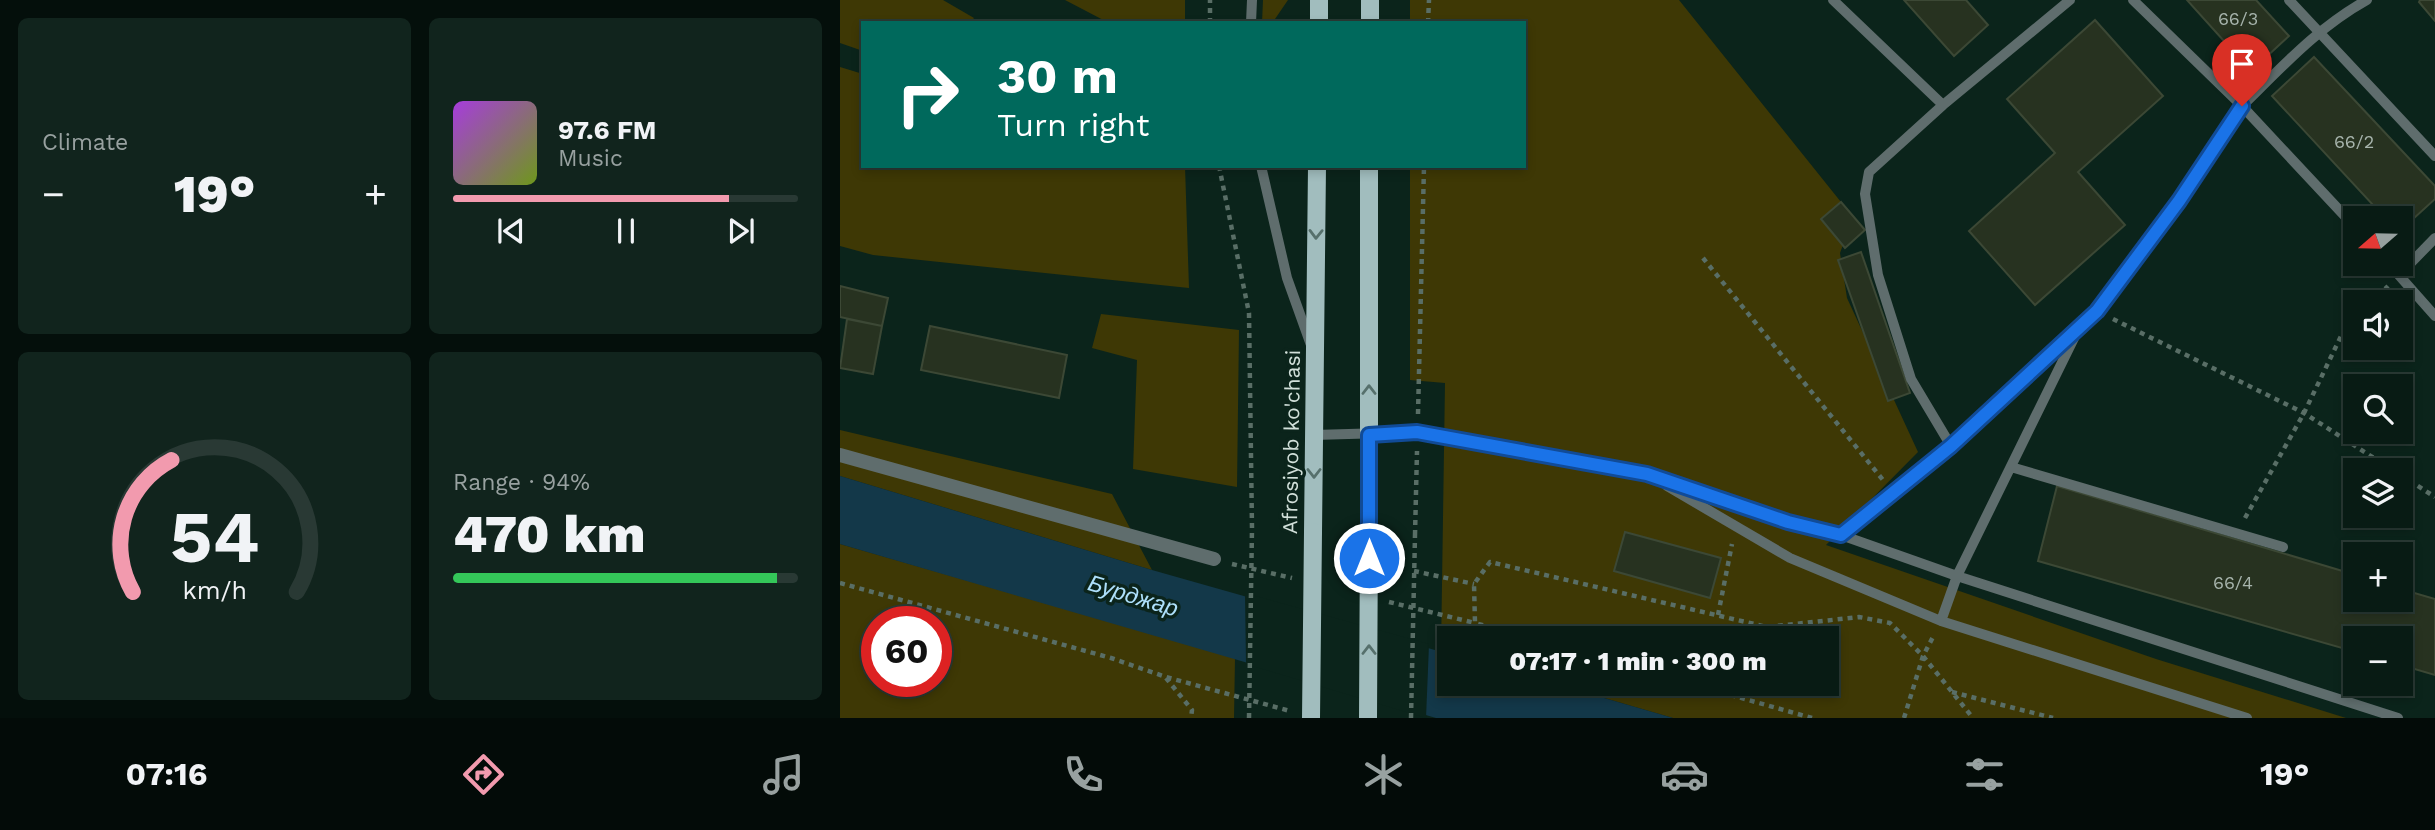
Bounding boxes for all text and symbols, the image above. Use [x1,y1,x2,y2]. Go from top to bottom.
house number: 66/3 [2218,8,2258,29]
pin [2212,34,2272,106]
icon: arrive [2223,45,2261,83]
text: 30 m [997,47,1118,105]
icon: right [882,49,973,140]
text: Turn right [997,106,1149,144]
text: 97.6 FM [558,115,656,145]
text: Climate [42,129,128,156]
house number: 66/2 [2334,131,2374,152]
text: Music [558,145,623,172]
text: 19° [174,164,255,225]
text: − [42,172,65,216]
text: + [364,172,387,216]
north arrow [2343,206,2413,276]
map controls [2343,206,2413,696]
icon: previous [492,212,530,250]
icon: pause [607,212,645,250]
icon: next [722,212,760,250]
one-way arrow [1308,230,1324,240]
button: sound [2343,290,2413,360]
street label: Afrosiyob ko'chasi [1277,350,1305,534]
button: search [2343,374,2413,444]
one-way arrow [1361,384,1377,394]
button: layers [2343,458,2413,528]
one-way arrow [1306,467,1321,478]
text: Range · 94% [453,469,590,496]
text: 54 [170,494,259,580]
text: 470 km [453,504,646,565]
position arrow [1332,521,1406,595]
button: + [2343,542,2413,612]
water label: Бурджар [1085,570,1182,623]
house number: 66/4 [2213,572,2253,593]
text: km/h [182,576,247,605]
speed limit sign: 60 [861,606,952,697]
button: − [2343,626,2413,696]
one-way arrow [1361,644,1376,655]
text: 07:17 · 1 min · 300 m [1509,646,1767,676]
icon: directions [459,750,508,799]
icon: music [759,750,808,799]
icon: phone [1059,750,1108,799]
icon: climate [1359,750,1408,799]
icon: car [1660,750,1709,799]
icon: filters [1960,750,2009,799]
text: 07:16 [126,755,207,793]
text: 19° [2260,755,2309,793]

